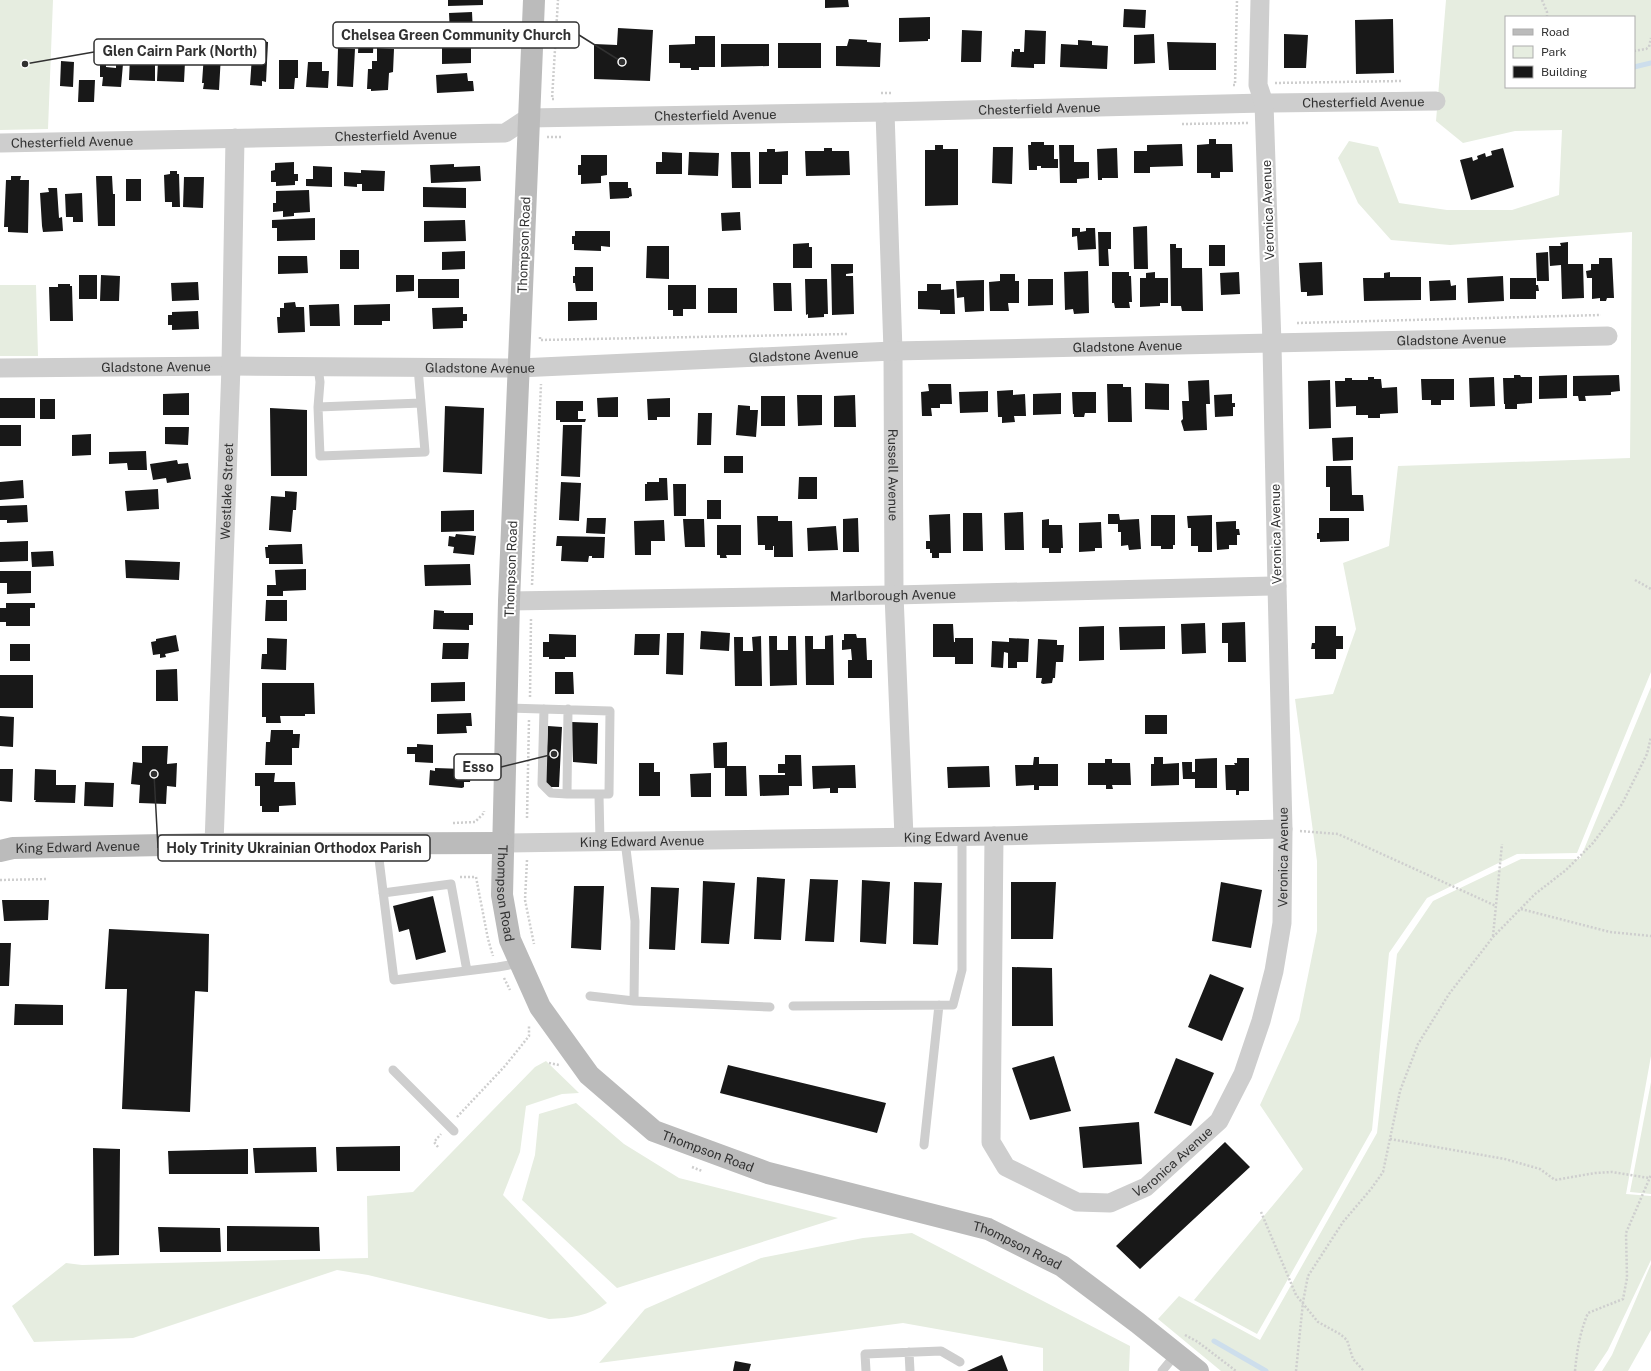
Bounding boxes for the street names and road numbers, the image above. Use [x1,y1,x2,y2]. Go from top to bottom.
street label: Chesterfield Avenue [1302,94,1425,110]
street label: Chesterfield Avenue [978,99,1101,117]
street label: Chesterfield Avenue [654,106,777,123]
street label: Chesterfield Avenue [335,126,457,144]
street label: Chesterfield Avenue [11,133,133,150]
street label: Veronica Avenue [1259,159,1277,261]
street label: Thompson Road [515,196,533,294]
street label: Gladstone Avenue [1396,331,1506,348]
street label: Gladstone Avenue [1073,337,1183,355]
street label: Gladstone Avenue [749,345,859,365]
street label: Gladstone Avenue [101,359,211,375]
street label: Gladstone Avenue [425,360,535,376]
street label: Russell Avenue [886,429,901,521]
street label: Westlake Street [217,442,236,540]
street label: Veronica Avenue [1268,484,1284,584]
street label: Thompson Road [502,520,520,618]
street label: Marlborough Avenue [830,586,956,603]
street label: Veronica Avenue [1275,807,1291,908]
street label: King Edward Avenue [904,828,1028,845]
street label: King Edward Avenue [580,833,704,849]
street label: King Edward Avenue [15,838,140,855]
street label: Thompson Road [494,845,518,942]
street label: Veronica Avenue [1130,1123,1215,1200]
street label: Thompson Road [660,1127,756,1175]
street label: Thompson Road [971,1218,1064,1272]

